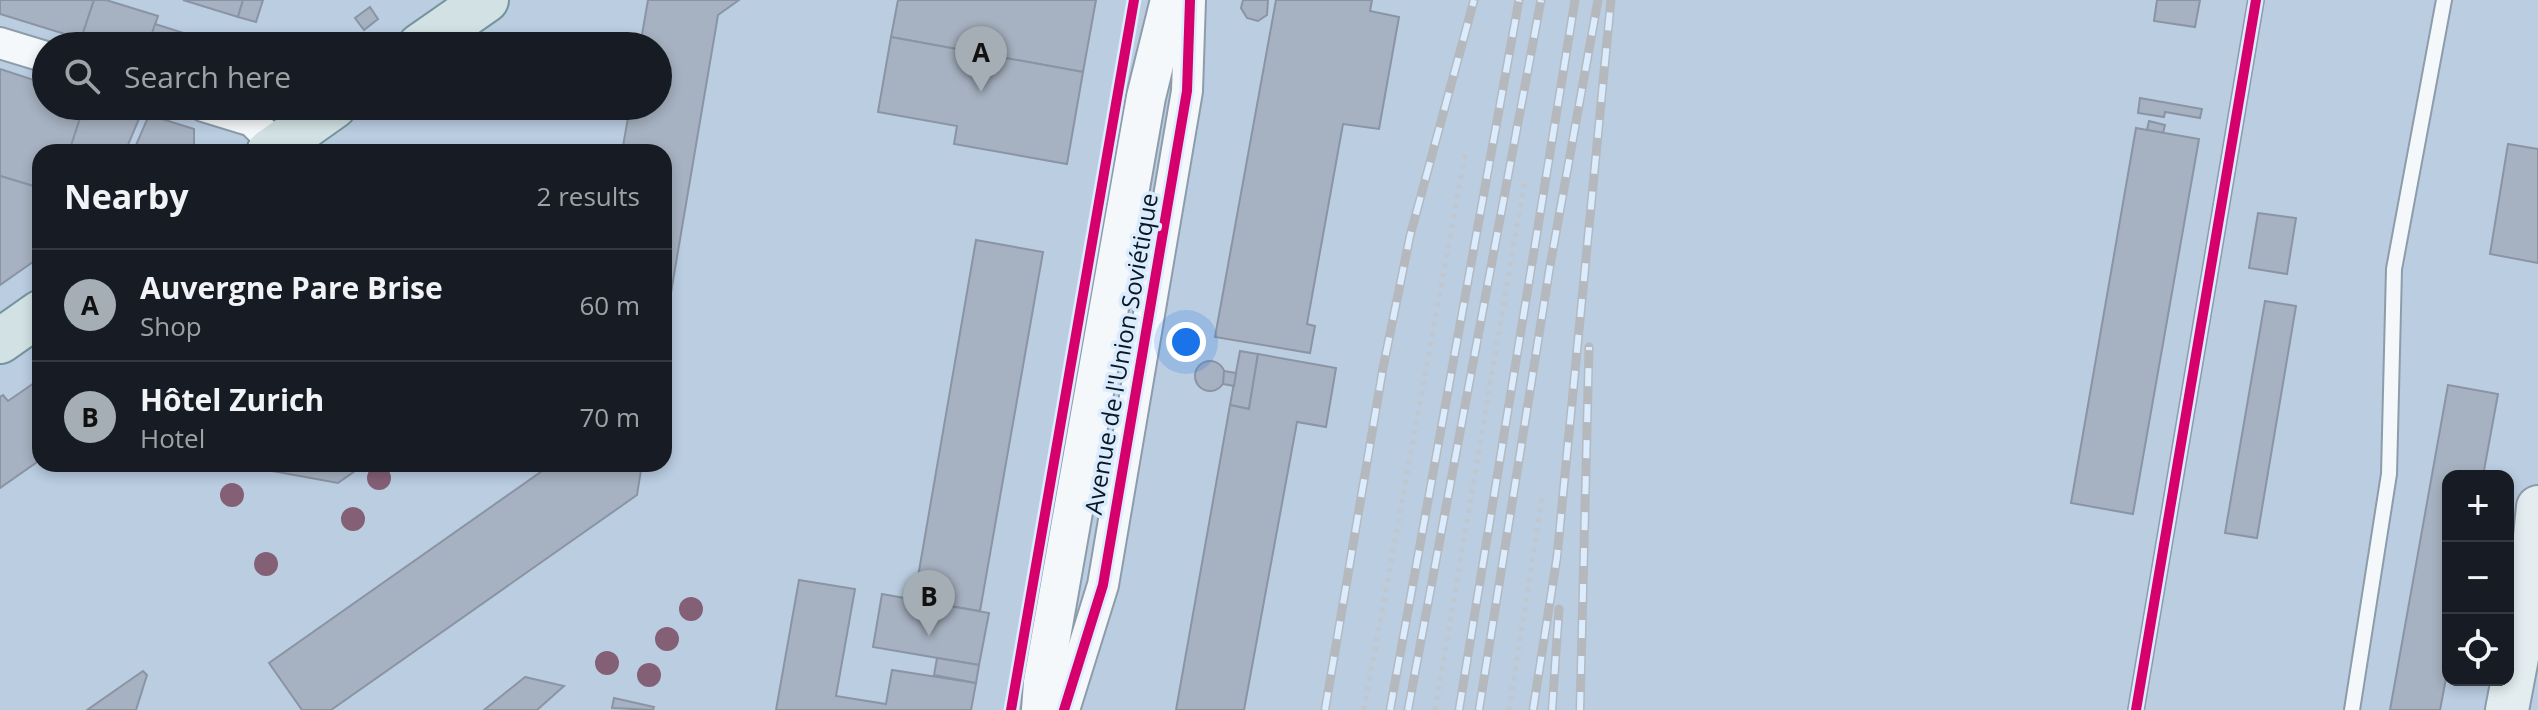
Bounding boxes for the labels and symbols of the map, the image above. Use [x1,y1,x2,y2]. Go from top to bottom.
pin: A [955,26,1007,92]
street label: Avenue de l'Union Soviétique [1076,190,1165,517]
your location [1166,322,1206,362]
pin: B [903,570,955,636]

